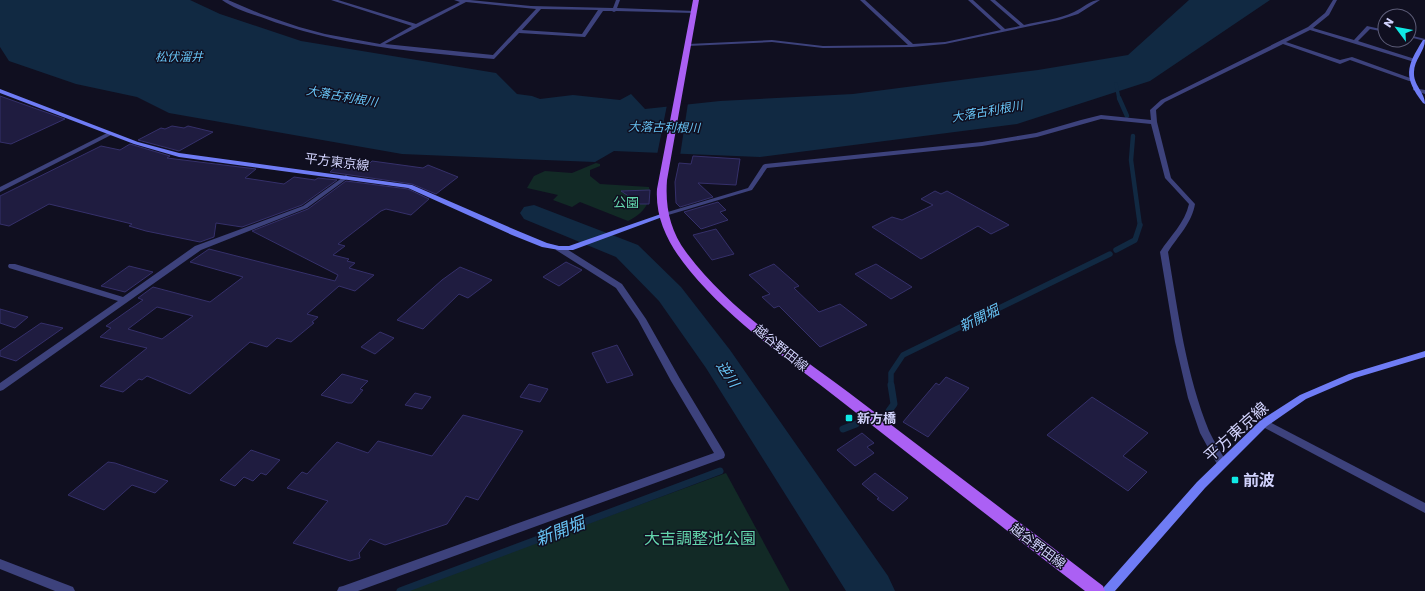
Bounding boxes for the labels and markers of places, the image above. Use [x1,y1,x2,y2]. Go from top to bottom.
place label: 新方橋 [857,409,896,428]
marker: 新方橋 [844,413,854,423]
place label: 前波 [1243,469,1275,492]
marker: 前波 [1230,475,1240,485]

